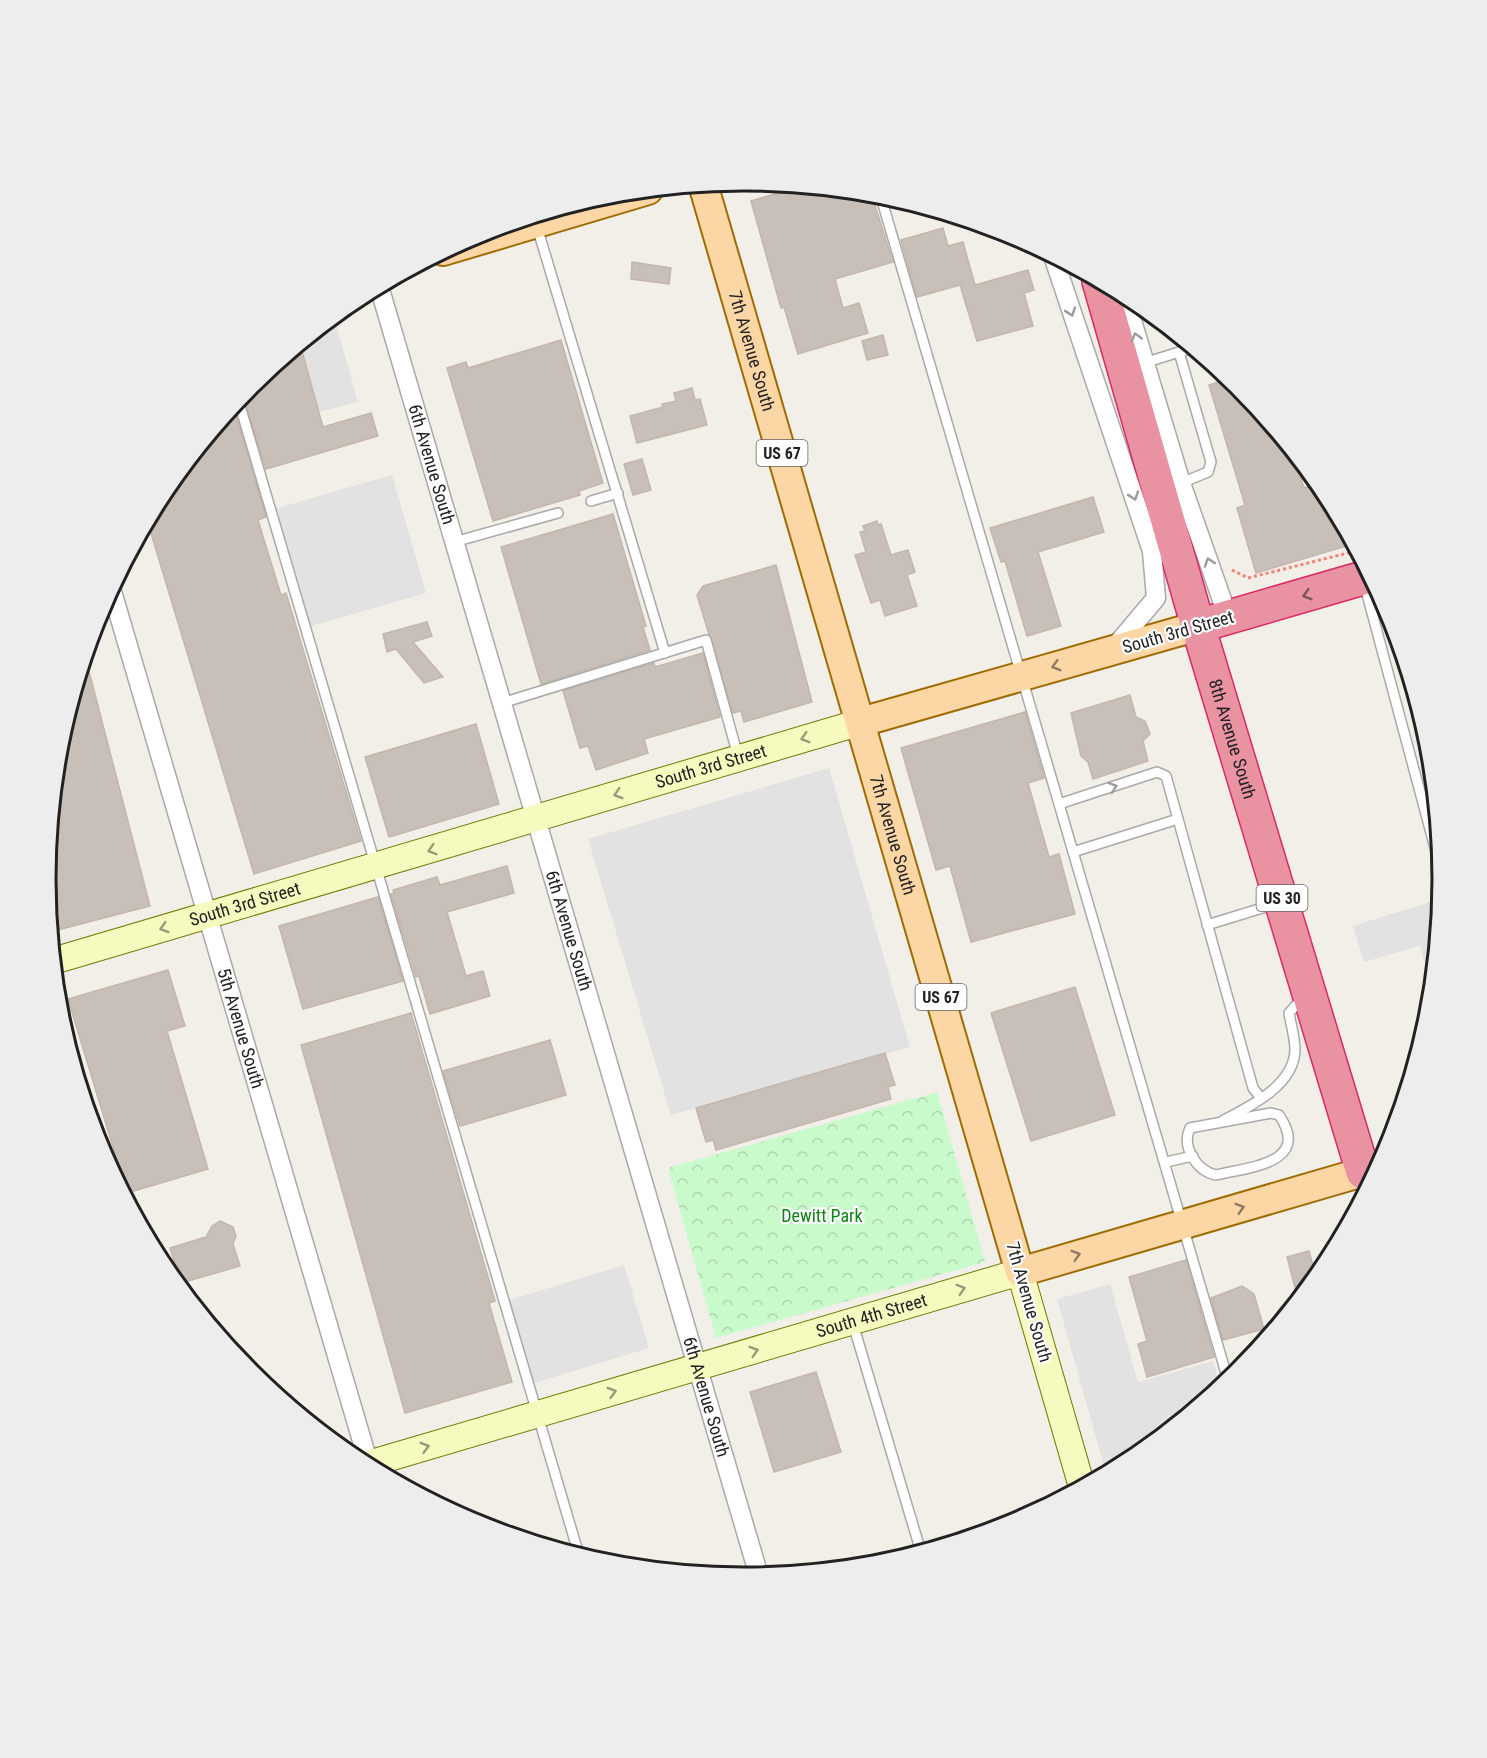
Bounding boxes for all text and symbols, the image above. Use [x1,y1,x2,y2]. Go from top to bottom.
street label: 7th Avenue South [725,288,780,413]
one-way arrow [1064,306,1077,317]
one-way arrow [1131,332,1143,342]
street label: 6th Avenue South [404,402,460,527]
road number: US 67 [756,440,808,466]
one-way arrow [1126,490,1139,501]
one-way arrow [1203,557,1216,568]
one-way arrow [1302,588,1313,600]
street label: South 3rd Street [1120,606,1236,657]
one-way arrow [1051,659,1062,671]
street label: 8th Avenue South [1205,676,1261,801]
one-way arrow [800,731,811,743]
street label: South 3rd Street [653,740,769,792]
street label: 7th Avenue South [866,772,921,897]
one-way arrow [1107,782,1118,794]
one-way arrow [614,787,624,799]
one-way arrow [427,843,438,855]
street label: 6th Avenue South [542,868,597,993]
street label: South 3rd Street [187,877,303,930]
road number: US 30 [1256,885,1308,911]
one-way arrow [159,921,170,933]
street label: 5th Avenue South [213,966,269,1091]
road number: US 67 [916,984,966,1010]
one-way arrow [1234,1203,1245,1215]
park label: Dewitt Park [781,1205,863,1226]
street label: 7th Avenue South [1002,1239,1057,1364]
one-way arrow [1070,1250,1081,1262]
one-way arrow [955,1284,966,1296]
street label: South 4th Street [813,1289,929,1342]
street label: 6th Avenue South [679,1334,734,1459]
one-way arrow [748,1346,759,1358]
one-way arrow [607,1387,617,1400]
one-way arrow [419,1442,430,1454]

